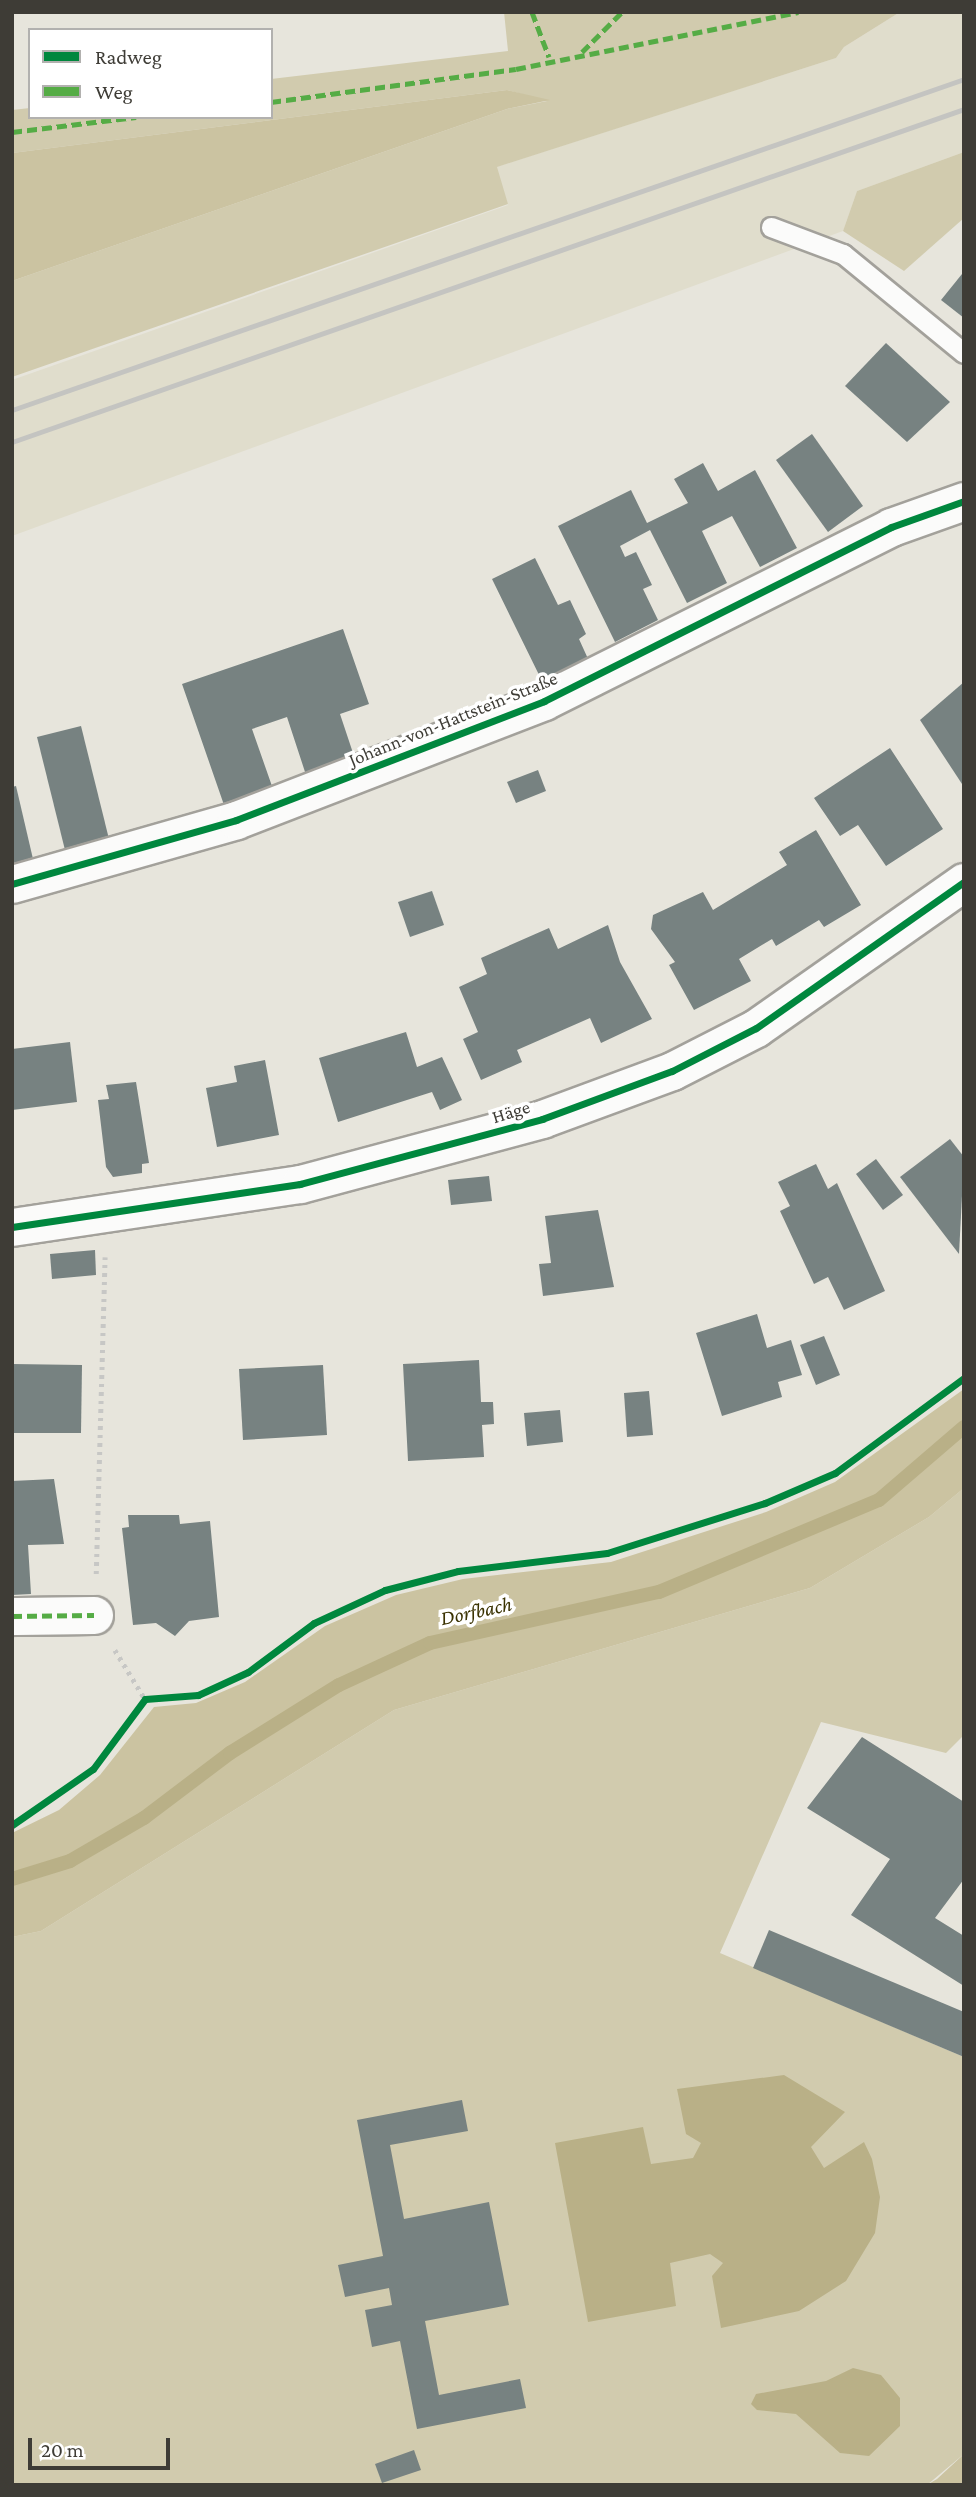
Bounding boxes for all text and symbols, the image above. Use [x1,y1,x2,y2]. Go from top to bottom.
legend [28,28,273,119]
text: Radweg [95,45,162,69]
text: Weg [95,80,133,104]
street label: Johann-von-Hattstein-Straße [345,667,561,771]
street label: Häge [489,1095,533,1129]
water label: Dorfbach [438,1591,514,1631]
scale bar [32,2424,173,2468]
text: 20 m [41,2438,84,2462]

